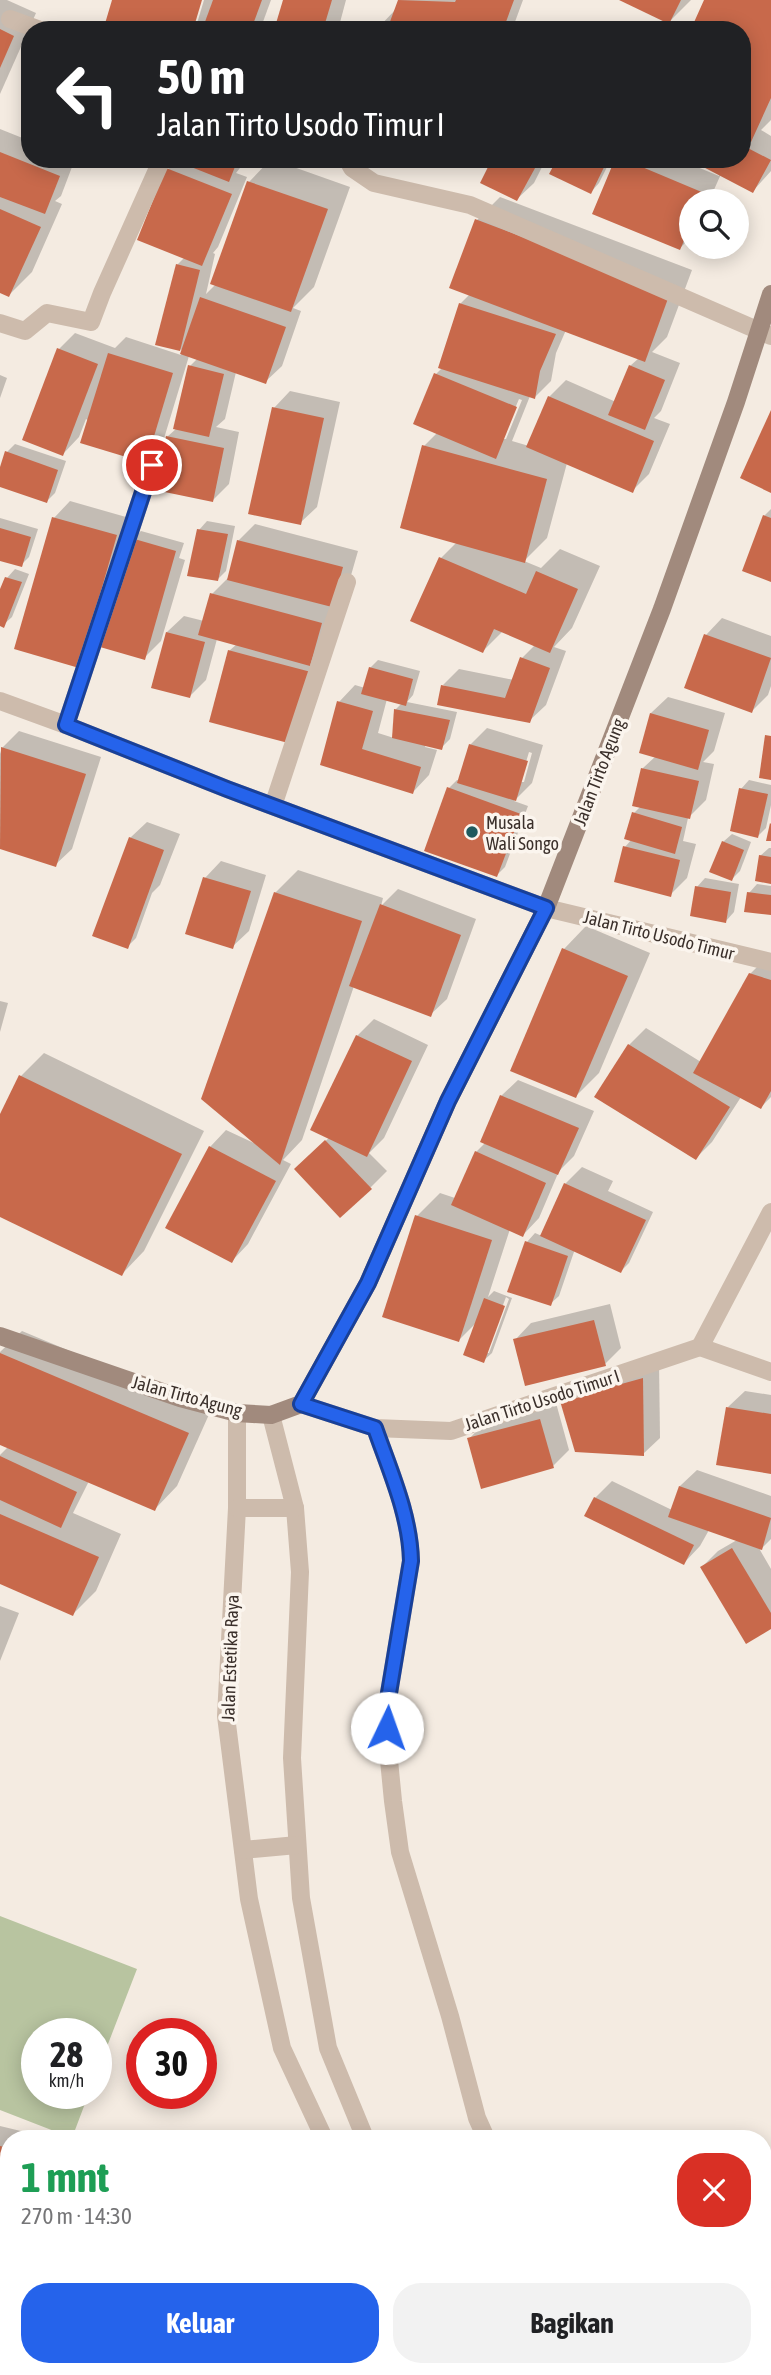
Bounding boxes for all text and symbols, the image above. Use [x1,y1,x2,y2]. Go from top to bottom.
text: 50 m [157,48,245,104]
icon: left [42,49,133,140]
text: Jalan Tirto Usodo Timur I [157,106,445,143]
map controls [679,189,749,259]
button: search [679,189,749,259]
pin [122,435,182,495]
icon: arrive [133,446,171,484]
street label: Jalan Tirto Agung [569,715,629,828]
place label: Musala Wali Songo [486,812,559,854]
marker: Musala Wali Songo [464,824,480,840]
street label: Jalan Tirto Usodo Timur [581,906,737,964]
street label: Jalan Tirto Usodo Timur I [462,1365,622,1435]
street label: Jalan Tirto Agung [130,1371,245,1421]
street label: Jalan Estetika Raya [217,1594,243,1722]
position arrow [350,1691,424,1765]
speed limit sign: 30 [126,2018,217,2109]
text: 28 [50,2034,83,2074]
text: km/h [49,2070,84,2091]
text: 1 mnt [21,2153,109,2201]
button: close [677,2153,751,2227]
text: 270 m · 14:30 [21,2203,132,2229]
button: Keluar [21,2283,379,2363]
button: Bagikan [393,2283,751,2363]

